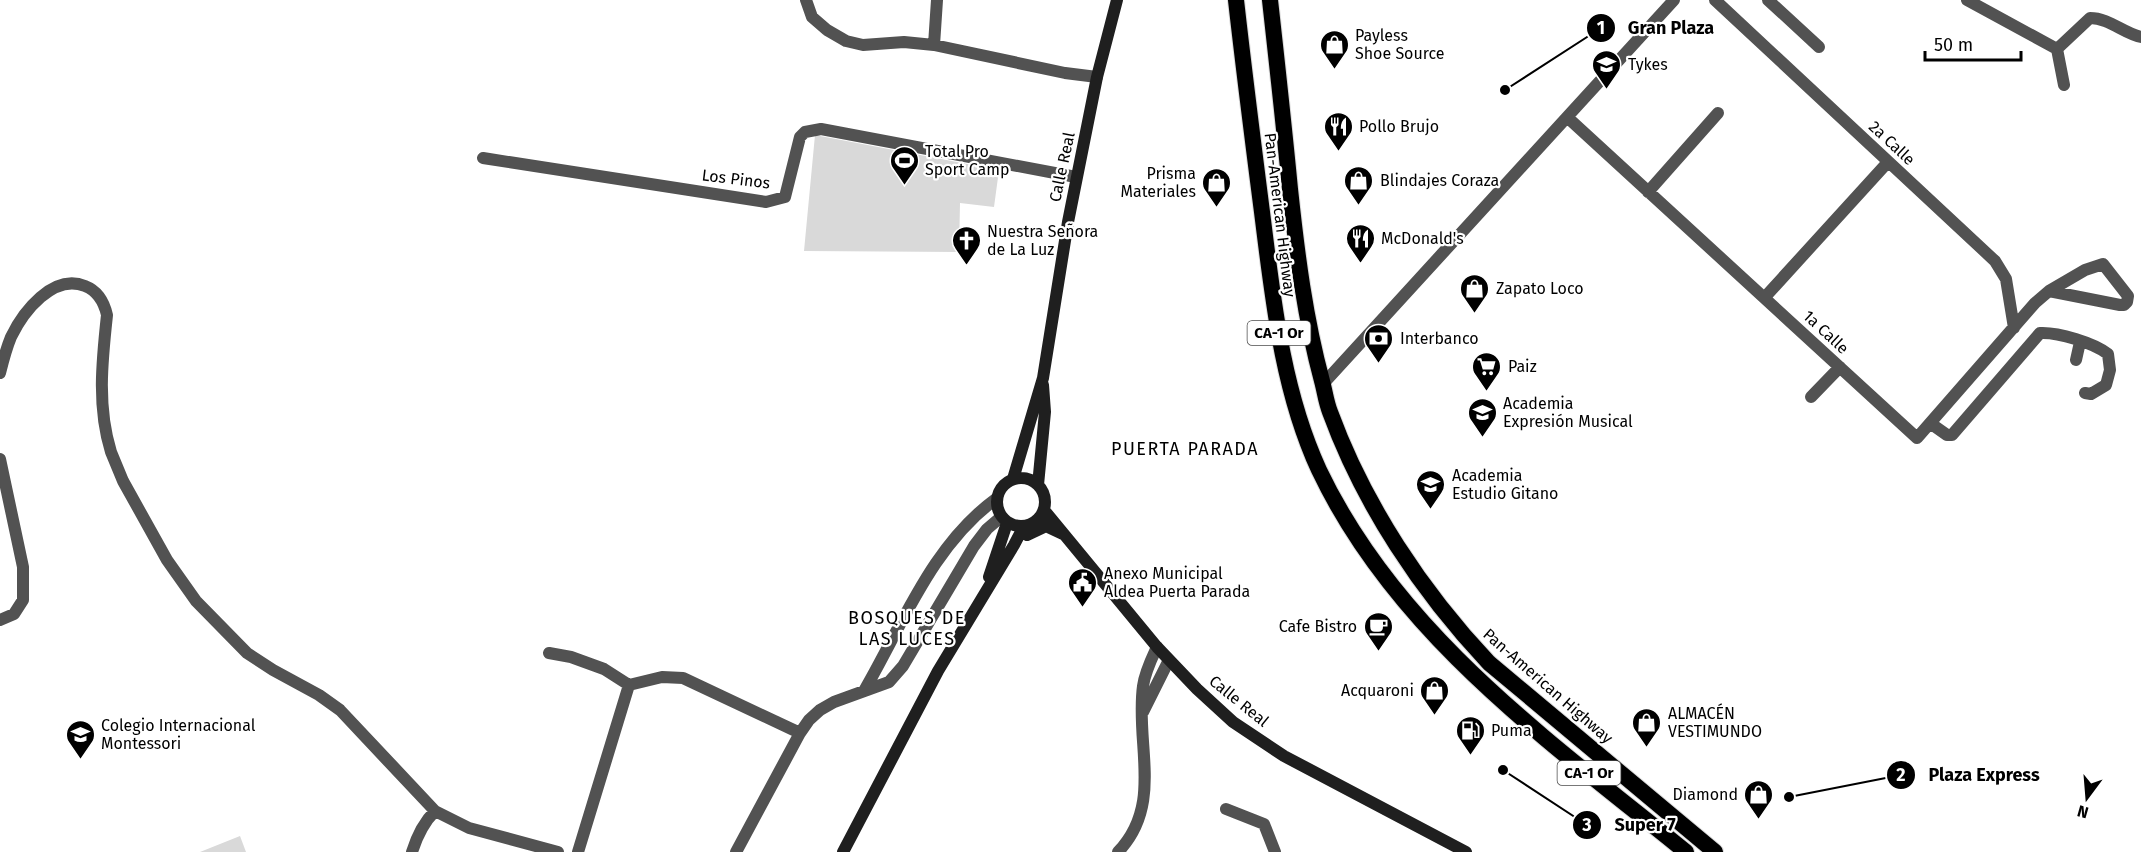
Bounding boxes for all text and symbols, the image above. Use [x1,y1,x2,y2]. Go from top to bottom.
callout: Gran Plaza [1586,10,1726,46]
text: 1 [1597,17,1605,39]
text: Gran Plaza [1628,17,1714,39]
scale bar [1925,24,2021,62]
place label: Payless Shoe Source [1355,26,1445,63]
shop icon: Payless Shoe Source [1318,28,1350,70]
text: 50 m [1934,34,1973,56]
school or university icon: Tykes [1591,48,1623,90]
place label: Tykes [1628,55,1668,74]
restaurant icon: Pollo Brujo [1322,110,1354,152]
place label: Pollo Brujo [1359,117,1439,136]
street label: 2a Calle [1865,117,1919,169]
street label: Calle Real [1045,130,1079,204]
street label: Pan-American Highway [1260,132,1300,298]
place label: Total Pro Sport Camp [925,142,1009,179]
sports icon: Total Pro Sport Camp [888,144,920,186]
place label: Prisma Materiales [1121,164,1196,201]
shop icon: Blindajes Coraza [1343,164,1375,206]
street label: Los Pinos [701,165,771,193]
shop icon: Prisma Materiales [1201,166,1233,208]
place label: Blindajes Coraza [1380,171,1499,190]
place label: Nuestra Señora de La Luz [987,222,1098,259]
restaurant icon: McDonald's [1344,222,1376,264]
church icon: Nuestra Señora de La Luz [950,224,982,266]
place label: McDonald's [1381,229,1464,248]
shop icon: Zapato Loco [1459,272,1491,314]
place label: Zapato Loco [1496,279,1584,298]
street label: 1a Calle [1799,306,1853,358]
road number: CA-1 Or [1248,321,1310,345]
bank icon: Interbanco [1363,322,1395,364]
place label: Interbanco [1400,329,1479,348]
supermarket icon: Paiz [1471,350,1503,392]
place label: Paiz [1508,357,1537,376]
place label: Academia Expresión Musical [1503,394,1633,431]
school or university icon: Academia Expresión Musical [1466,396,1498,438]
district label: PUERTA PARADA [1111,438,1259,460]
place label: Academia Estudio Gitano [1452,466,1558,503]
school or university icon: Academia Estudio Gitano [1415,468,1447,510]
place label: Anexo Municipal Aldea Puerta Parada [1104,564,1250,601]
public building icon: Anexo Municipal Aldea Puerta Parada [1067,566,1099,608]
district label: BOSQUES DE LAS LUCES [848,607,966,650]
cafe icon: Cafe Bistro [1362,610,1394,652]
place label: Cafe Bistro [1279,617,1357,636]
street label: Pan-American Highway [1479,625,1617,748]
street label: Calle Real [1205,671,1273,731]
shop icon: Acquaroni [1419,674,1451,716]
place label: Acquaroni [1341,681,1414,700]
place label: ALMACÉN VESTIMUNDO [1668,703,1762,741]
shop icon: ALMACÉN VESTIMUNDO [1631,706,1663,748]
fuel station icon: Puma [1454,714,1486,756]
place label: Colegio Internacional Montessori [101,716,256,753]
school or university icon: Colegio Internacional Montessori [64,718,96,760]
place label: Puma [1491,721,1532,740]
callout: Plaza Express [1886,757,2051,793]
road number: CA-1 Or [1558,761,1620,785]
text: 2 [1896,764,1906,786]
text: Plaza Express [1928,764,2040,786]
north arrow [2057,768,2117,828]
shop icon: Diamond [1743,778,1775,820]
place label: Diamond [1672,785,1738,804]
text: N [2075,801,2091,823]
callout: Super 7 [1572,807,1687,843]
text: 3 [1581,814,1592,836]
text: Super 7 [1614,814,1676,836]

